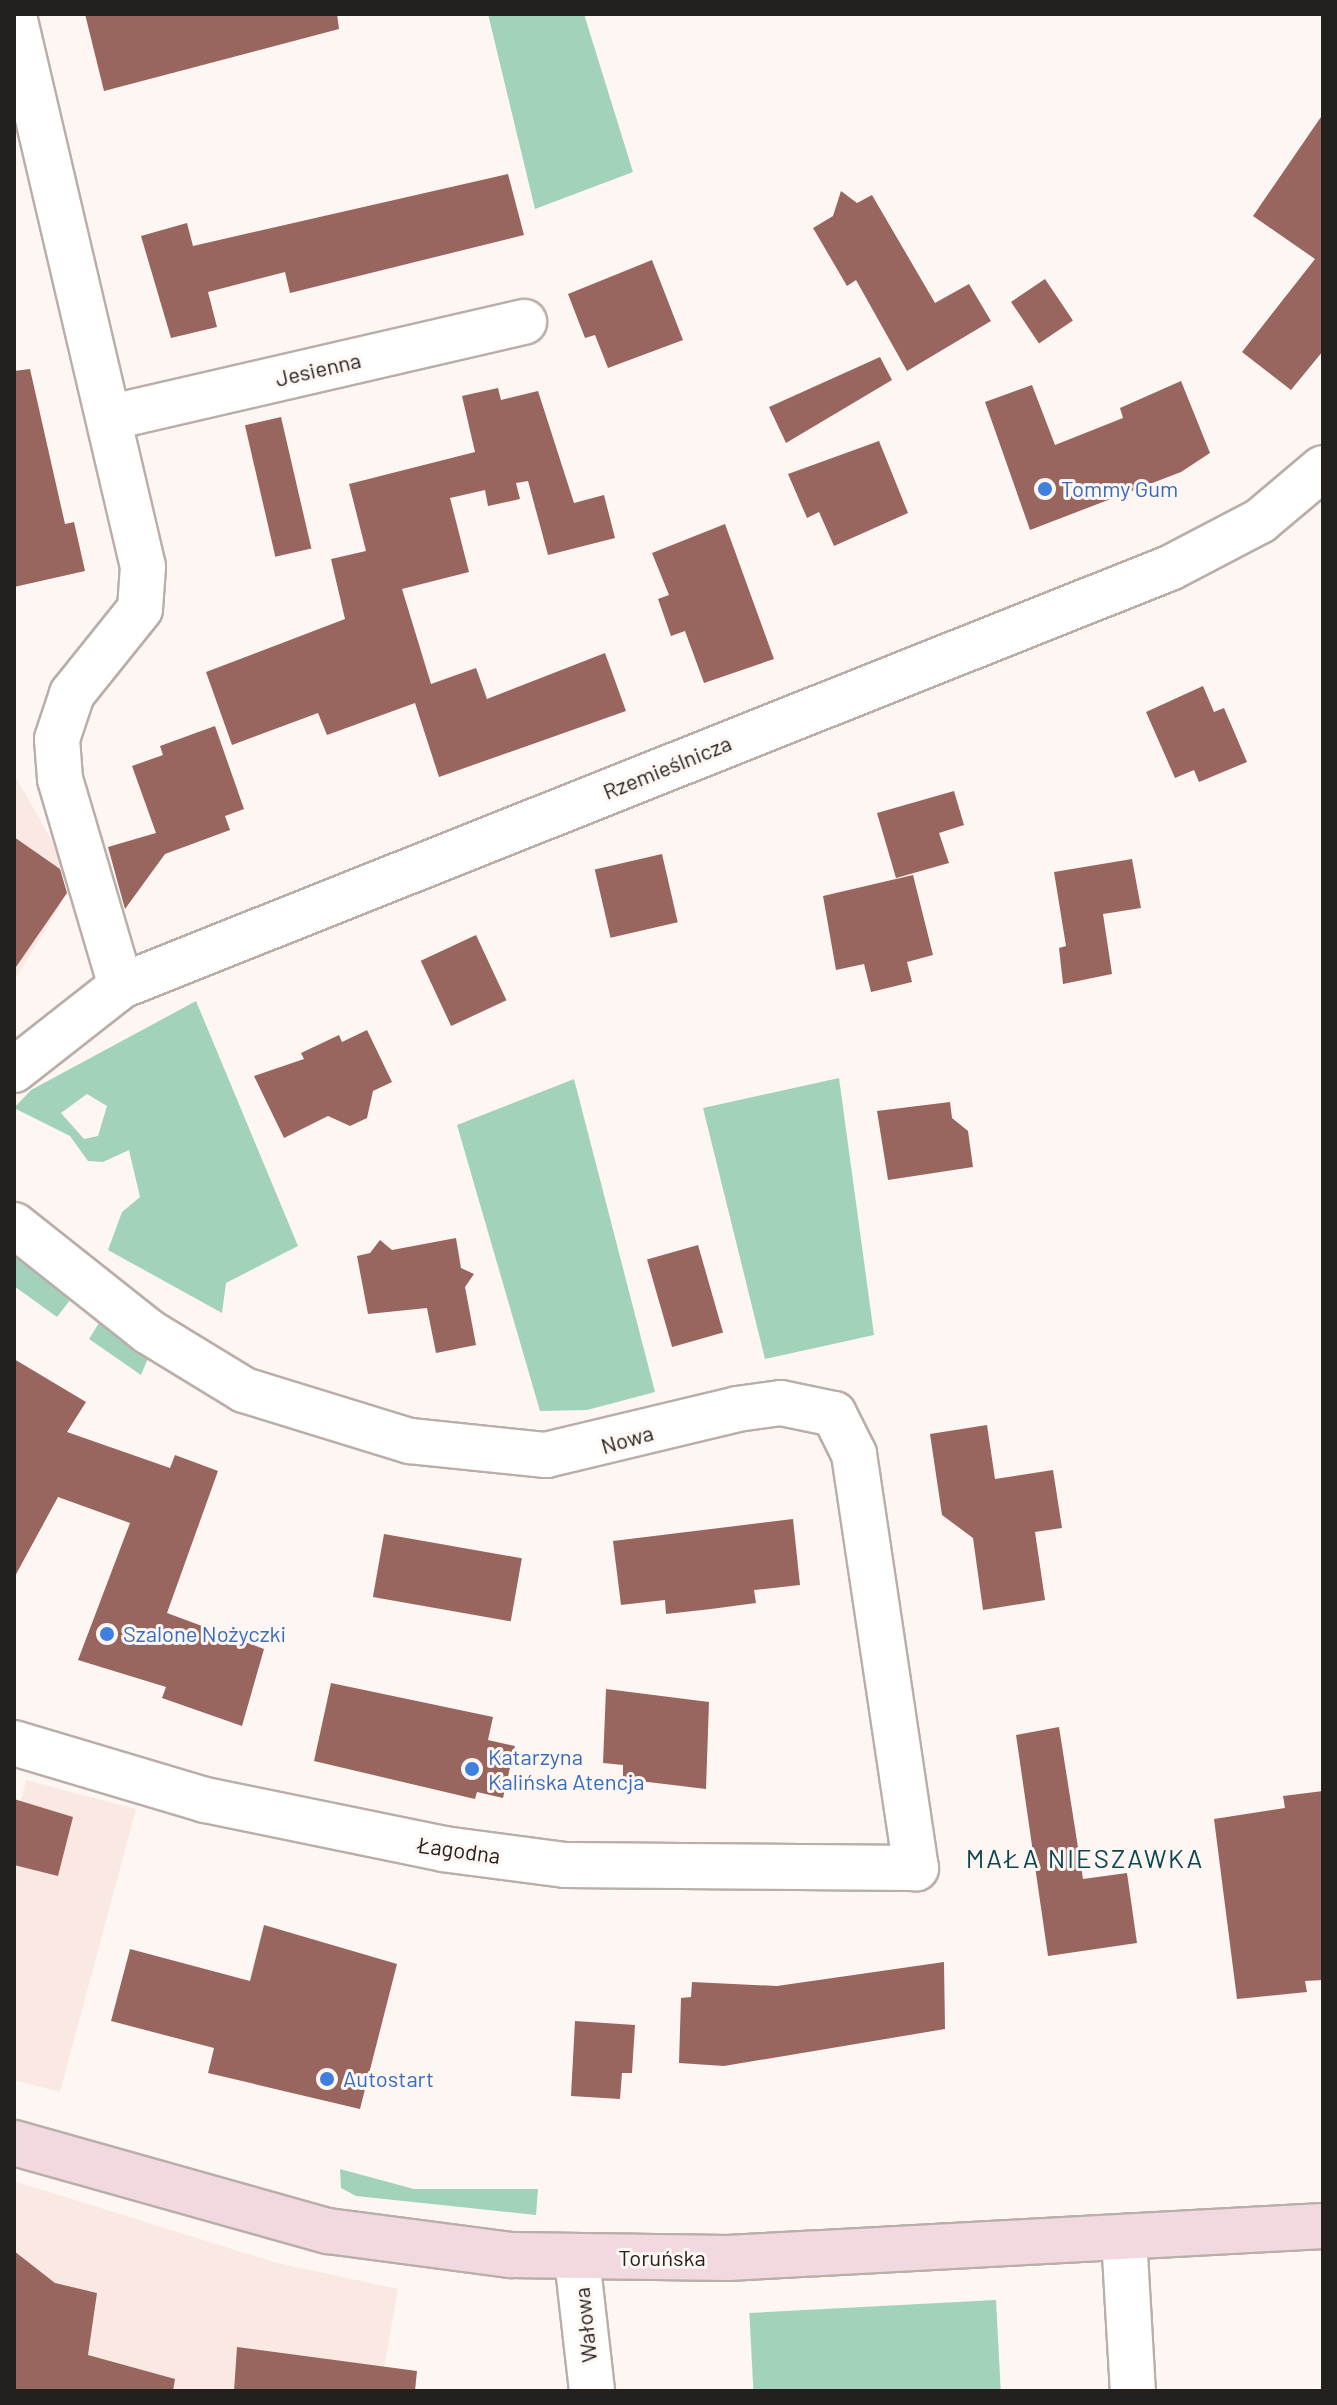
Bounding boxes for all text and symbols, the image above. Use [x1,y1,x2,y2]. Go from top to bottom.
street label: Jesienna [273,346,363,392]
place label: Tommy Gum [1061,476,1178,502]
marker: Tommy Gum [1036,480,1054,498]
street label: Rzemieślnicza [599,729,735,805]
street label: Nowa [598,1419,656,1459]
place label: Szalone Nożyczki [123,1621,286,1647]
marker: Szalone Nożyczki [98,1625,116,1643]
place label: Katarzyna Kalińska Atencja [488,1743,645,1794]
marker: Katarzyna Kalińska Atencja [463,1760,481,1778]
street label: Łagodna [416,1831,502,1869]
district label: MAŁA NIESZAWKA [966,1842,1204,1874]
place label: Autostart [343,2066,434,2092]
marker: Autostart [318,2070,336,2088]
street label: Toruńska [618,2245,706,2271]
street label: Wałowa [568,2286,602,2364]

